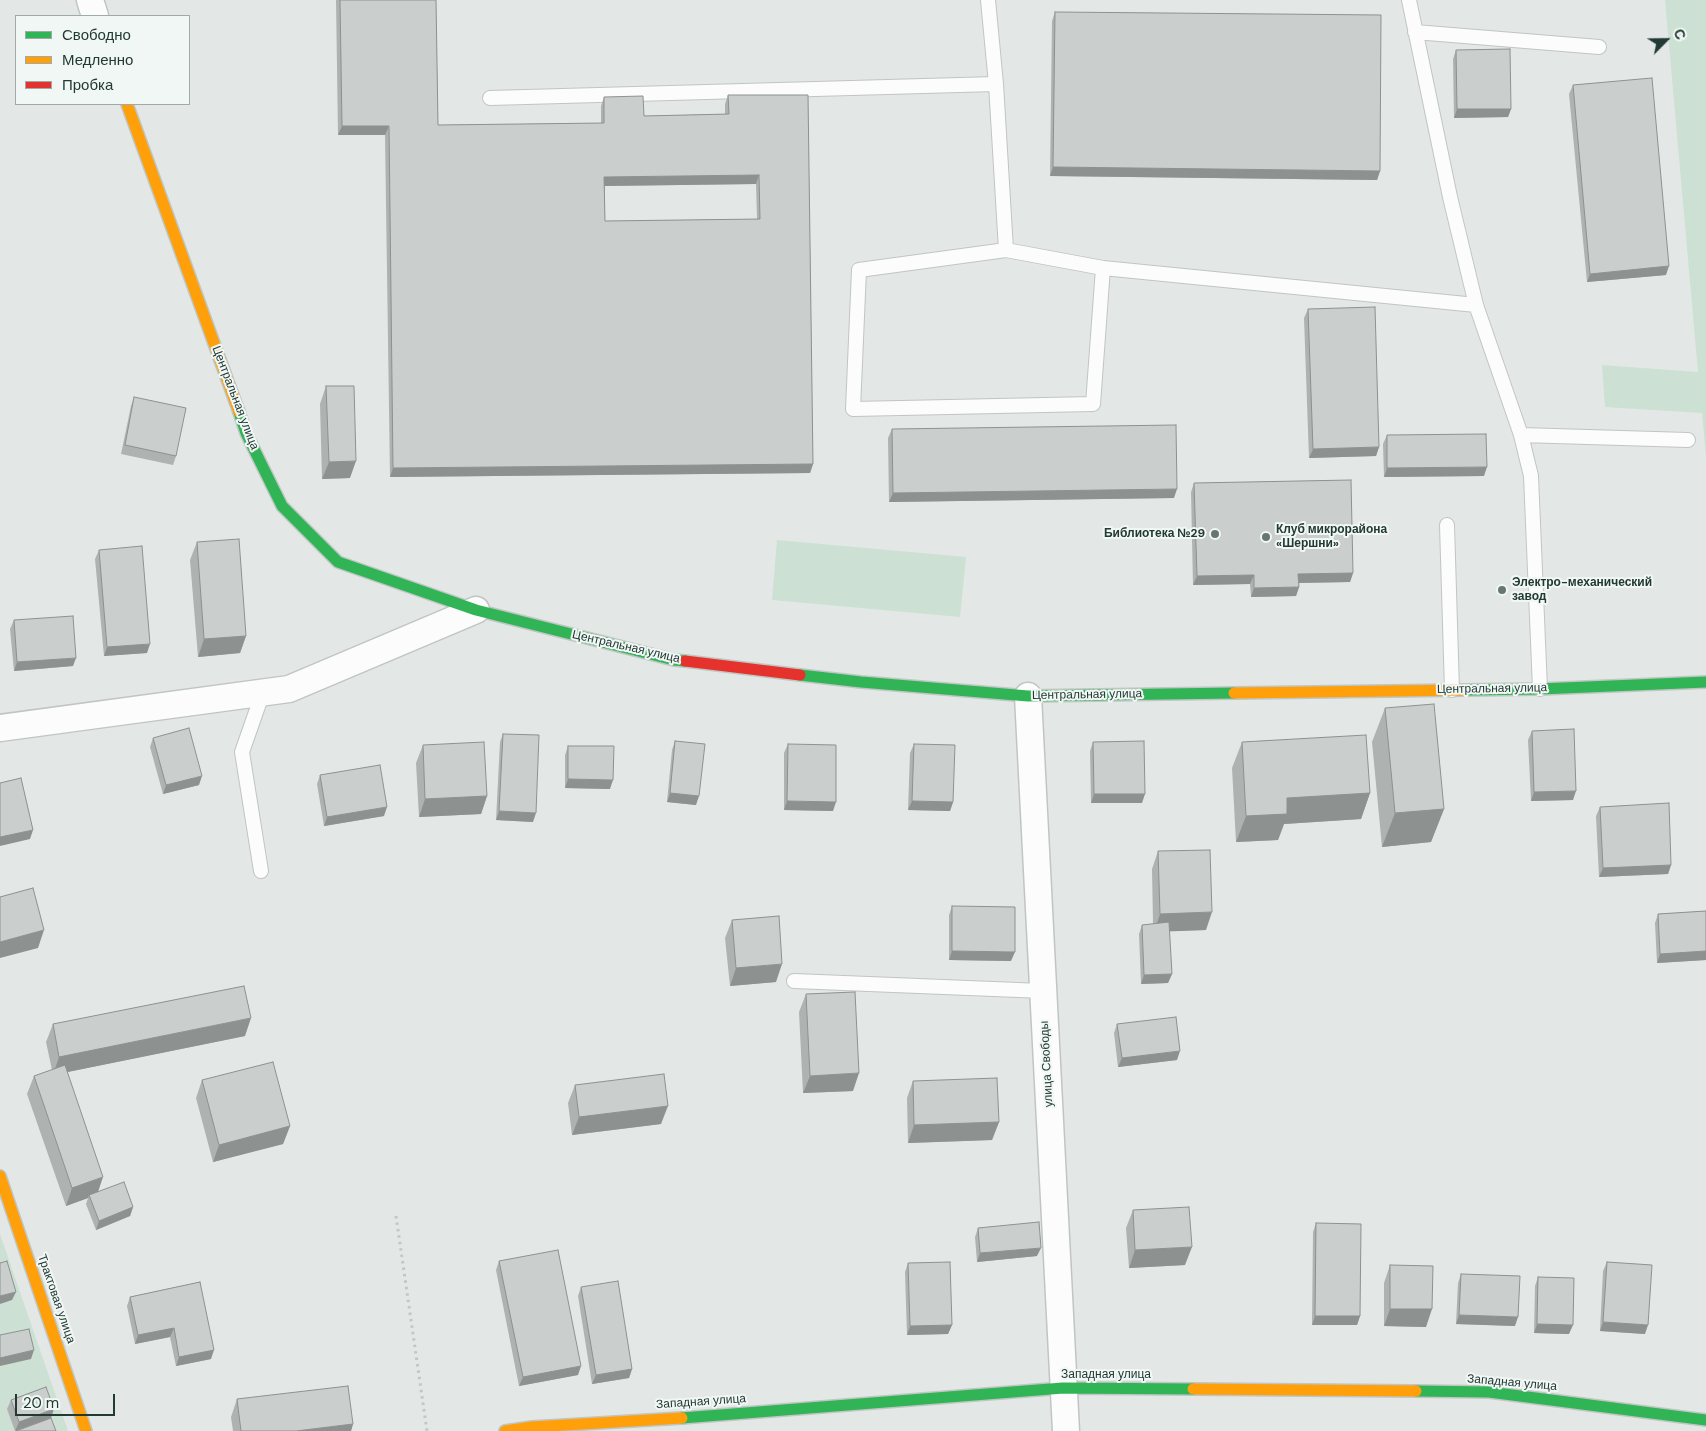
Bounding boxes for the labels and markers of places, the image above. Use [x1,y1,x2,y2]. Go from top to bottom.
place label: Клуб микрорайона «Шершни» [1276,523,1387,551]
place label: Библиотека №29 [1104,527,1205,541]
marker: Библиотека №29 [1209,528,1221,540]
marker: Клуб микрорайона «Шершни» [1260,531,1272,543]
place label: Электро-механический завод [1512,576,1652,604]
marker: Электро-механический завод [1496,584,1508,596]

